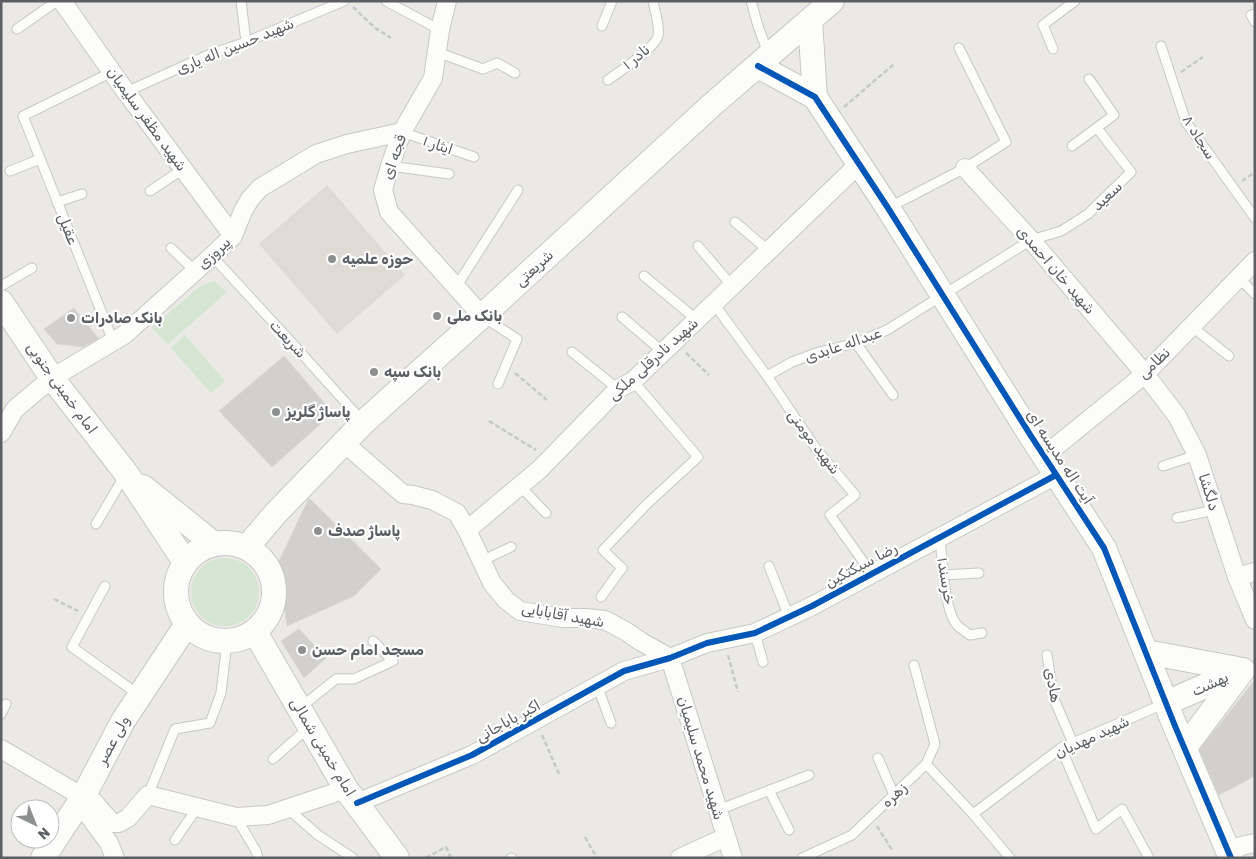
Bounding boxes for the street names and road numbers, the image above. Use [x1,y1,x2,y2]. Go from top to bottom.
street label: شهید حسین اله یاری [173,14,297,78]
street label: نادر ۱ [619,41,653,73]
street label: شهید مظفر سلیمیان [103,63,191,175]
street label: سجاد ۸ [1178,111,1220,163]
street label: ایثار ۱ [421,131,455,159]
street label: قجه ای [378,132,410,182]
street label: سعید [1088,177,1126,215]
street label: عقیل [54,211,82,247]
street label: شهید خان احمدی [1013,222,1099,318]
street label: پیروزی [193,233,235,274]
street label: شریعتی [511,246,557,290]
street label: شهید نادرقلی ملکی [604,314,702,404]
street label: شریعت [266,316,310,362]
street label: عبداله عابدی [802,323,884,367]
street label: امام خمینی جنوبی [22,339,101,438]
street label: نظامی [1134,343,1174,383]
street label: شهید مومنی [784,406,844,478]
street label: آیت اله مدیسه ای [1023,406,1098,508]
street label: دلگشا [1195,471,1223,513]
street label: رضا سبکتکین [822,538,900,591]
street label: خرسند۱ [933,556,959,606]
street label: شهید آقابابایی [520,599,606,631]
street label: هادی [1041,666,1065,704]
street label: بهشت [1189,668,1231,700]
street label: امام خمینی شمالی [286,694,360,800]
street label: شهید محمد سلیمیان [674,694,728,822]
street label: اکبر باباجانی [472,696,544,746]
street label: ولی عصر [92,712,134,769]
street label: شهید مهدیان [1052,712,1132,762]
street label: زهره [877,779,911,811]

